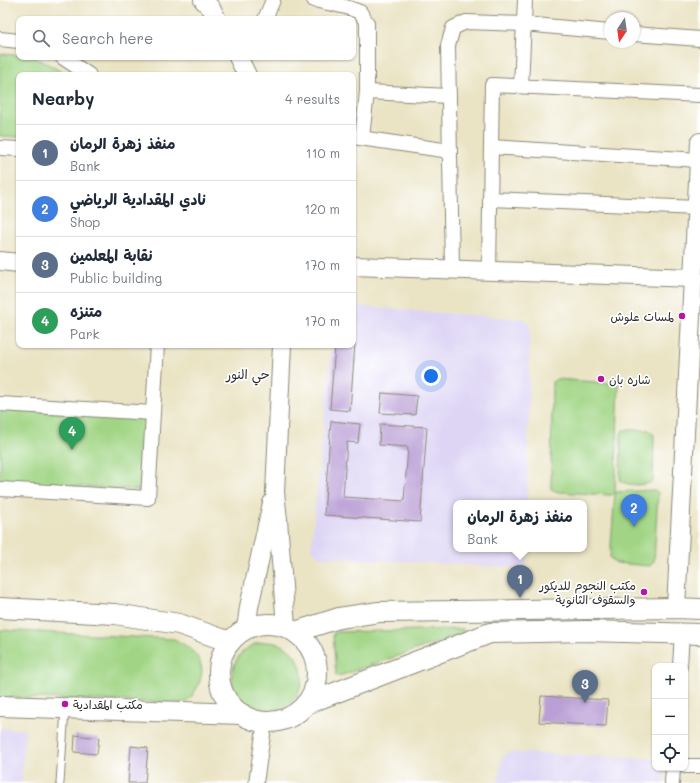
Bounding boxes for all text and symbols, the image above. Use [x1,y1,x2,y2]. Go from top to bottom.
north arrow [604,12,640,48]
search box [16,16,356,60]
icon: search [30,27,52,49]
text: Search here [62,28,153,48]
text: Nearby [32,87,94,109]
text: 4 results [285,90,340,107]
text: منفذ زهرة الرمان [70,133,175,153]
text: 1 [42,144,48,161]
text: 110 m [306,144,340,161]
text: Bank [70,157,100,174]
text: نادي المقدادية الرياضي [70,189,206,209]
text: 2 [41,200,49,217]
text: 120 m [304,200,340,217]
text: Shop [70,213,100,230]
text: نقابة المعلمين [70,245,152,265]
text: 3 [41,256,49,273]
text: 170 m [304,256,340,273]
text: Public building [70,269,162,286]
text: متنزه [70,301,102,321]
place label: لمسات علوش [611,308,674,325]
marker: لمسات علوش [677,311,687,321]
text: 4 [41,312,49,329]
text: 170 m [304,312,340,329]
text: Park [70,325,99,342]
district label: حي النور [225,365,270,386]
your location [421,366,441,386]
place label: شاره بان [609,371,651,388]
marker: شاره بان [596,374,606,384]
pin: 4 [59,417,85,450]
pin: 2 [621,494,647,527]
popup [453,500,587,552]
text: منفذ زهرة الرمان [467,506,573,526]
text: Bank [467,530,498,547]
pin: 1 [507,565,533,598]
place label: مكتب النجوم للديكور والسقوف الثانوية [538,577,636,608]
marker: مكتب النجوم للديكور والسقوف الثانوية [639,587,649,597]
map controls [652,663,688,771]
button: + [652,663,688,699]
pin: 3 [572,670,598,703]
place label: مكتب المقدادية [73,696,143,713]
marker: مكتب المقدادية [60,699,70,709]
button: − [652,699,688,735]
button: locate [652,735,688,771]

